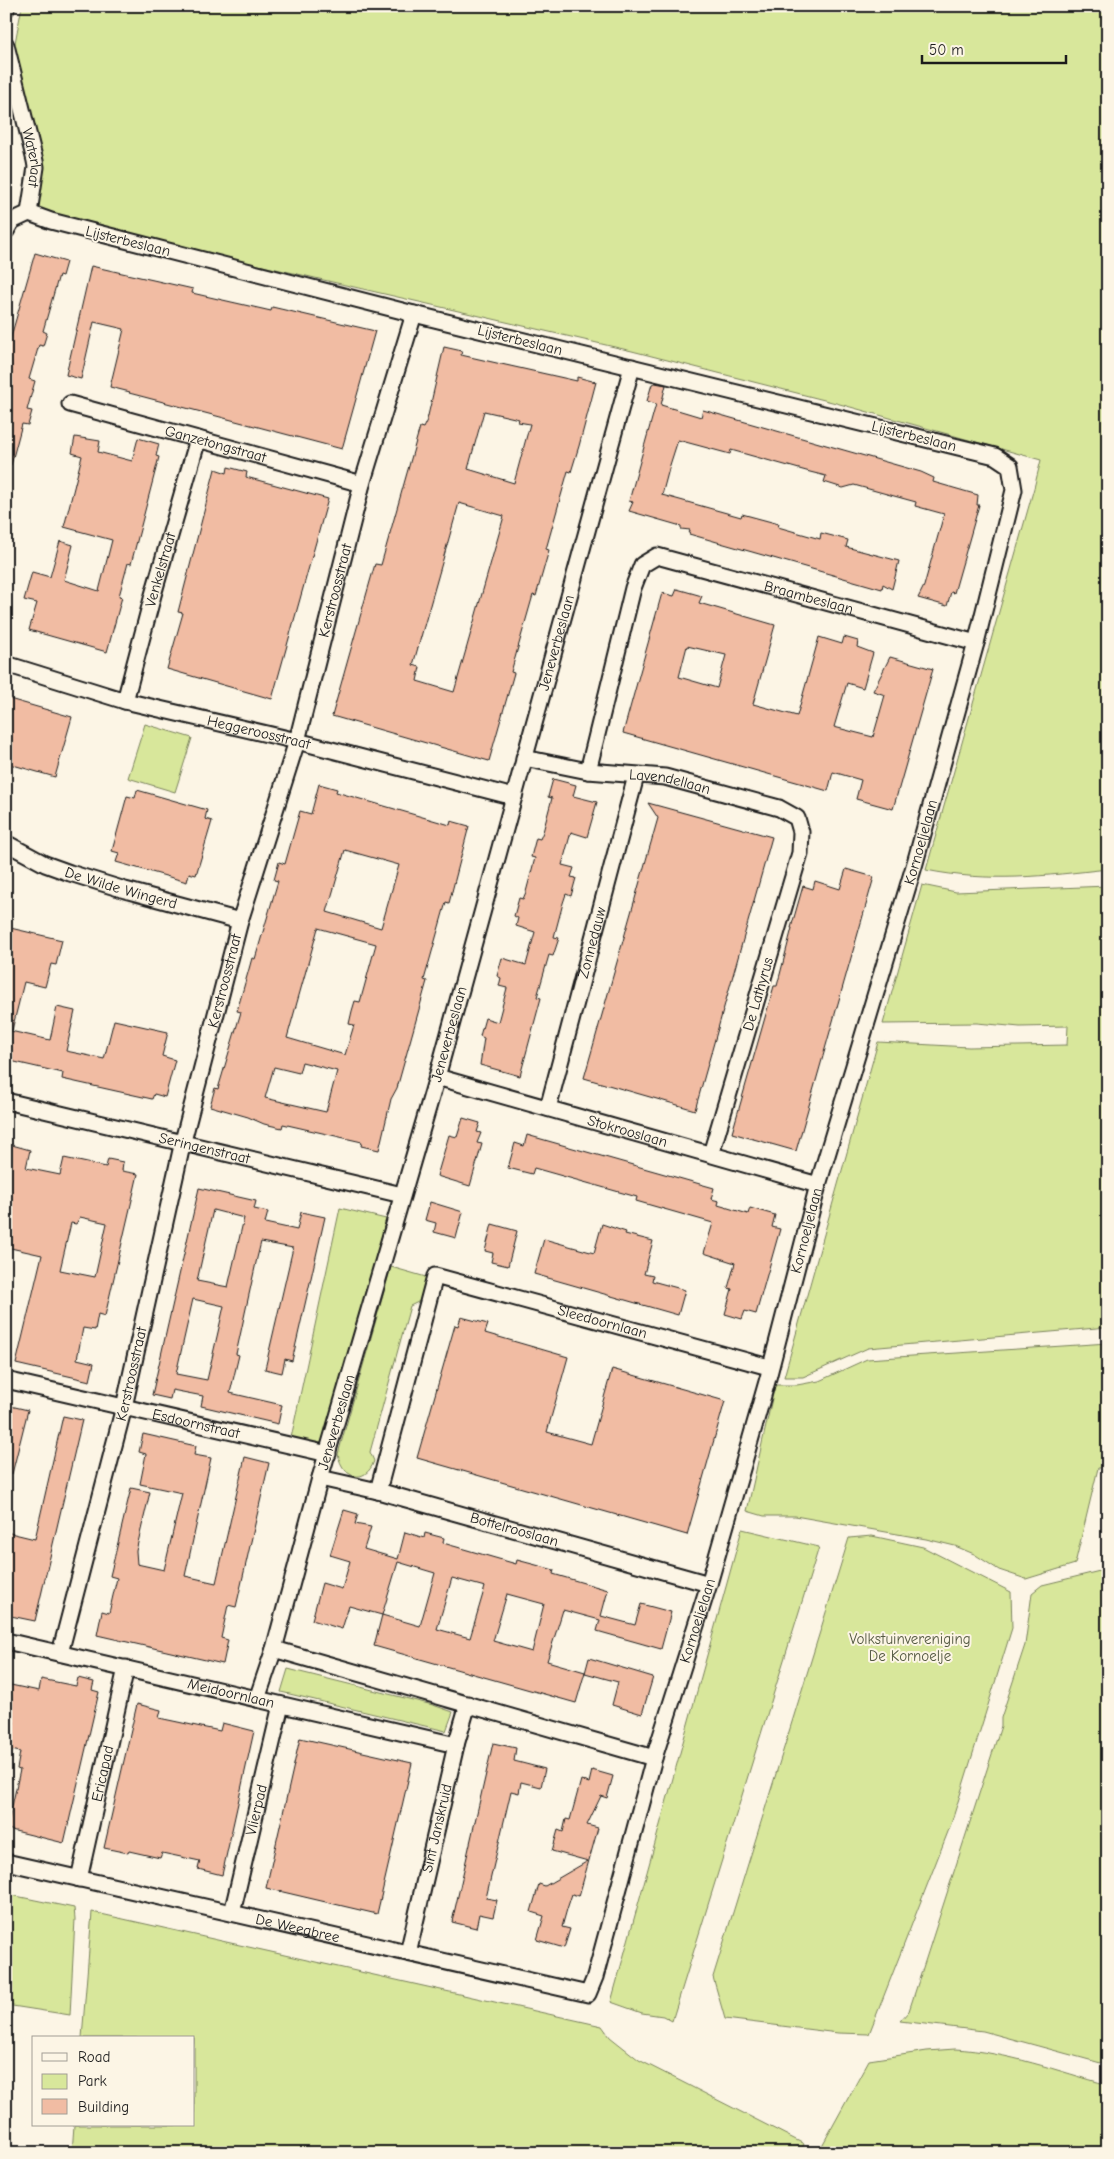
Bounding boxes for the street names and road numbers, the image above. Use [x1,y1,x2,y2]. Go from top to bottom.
street label: Waterlaat [18,126,45,189]
street label: Lijsterbeslaan [84,222,172,260]
street label: Lijsterbeslaan [476,321,564,359]
street label: Lijsterbeslaan [870,417,958,455]
street label: Ganzetongstraat [163,421,269,467]
street label: Venkelstraat [141,530,180,609]
street label: Kerstroosstraat [315,541,356,639]
street label: Braambeslaan [762,577,855,618]
street label: Jeneverbeslaan [535,593,578,693]
street label: Heggeroosstraat [205,711,313,753]
street label: Lavendellaan [629,765,713,798]
street label: Kornoeljelaan [900,798,941,887]
street label: De Wilde Wingerd [62,863,179,913]
street label: Zonnedauw [574,905,610,980]
street label: Kerstroosstraat [204,931,245,1030]
street label: De Lathyrus [739,955,777,1033]
street label: Jeneverbeslaan [427,984,470,1084]
street label: Stokrooslaan [586,1111,669,1151]
street label: Seringenstraat [157,1129,253,1168]
street label: Kornoeljelaan [786,1186,826,1275]
street label: Sleedoornlaan [556,1301,649,1342]
street label: Kerstroosstraat [112,1324,151,1423]
street label: Jeneverbeslaan [314,1372,359,1472]
street label: Esdoornstraat [150,1405,242,1443]
street label: Bottelrooslaan [468,1508,560,1550]
street label: Kornoeljelaan [676,1576,719,1665]
street label: Meidoornlaan [186,1674,276,1712]
street label: Ericapad [87,1744,117,1803]
street label: Vlierpad [242,1782,271,1837]
street label: Sint Janskruid [418,1782,456,1874]
street label: De Weegbree [254,1910,342,1946]

